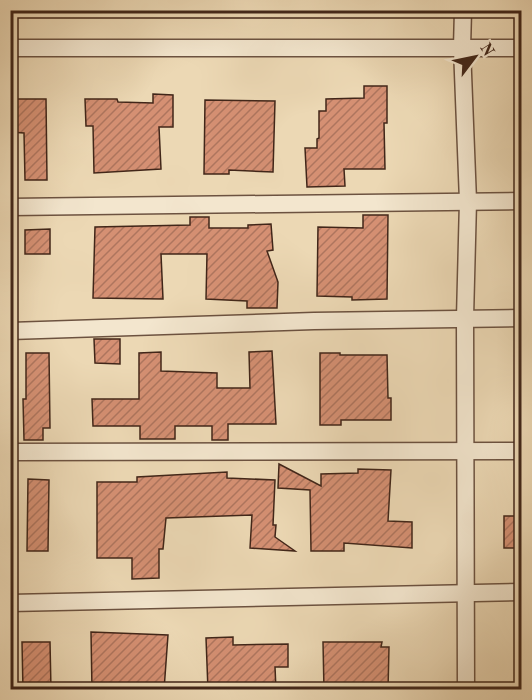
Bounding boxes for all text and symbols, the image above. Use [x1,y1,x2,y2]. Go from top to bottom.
north arrow [445,27,505,87]
text: N [476,41,496,60]

